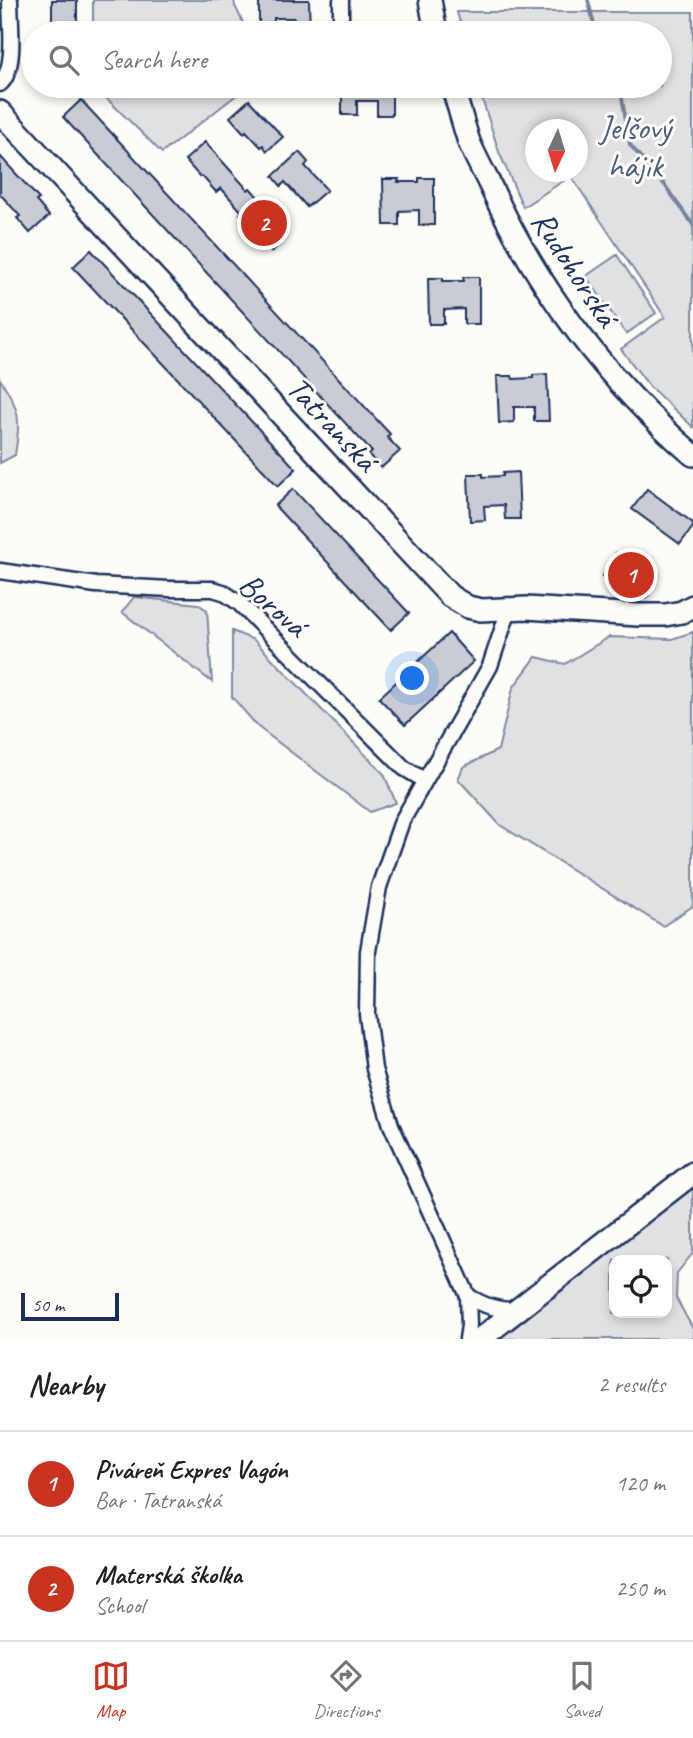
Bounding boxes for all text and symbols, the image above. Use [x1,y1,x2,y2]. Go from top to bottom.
search box [21,21,672,98]
icon: search [45,41,83,79]
text: Search here [101,43,207,76]
park label: Jelšový hájik [597,107,675,187]
north arrow [525,119,588,182]
pin: 2 [241,197,287,249]
street label: Rudohorská [522,203,630,337]
street label: Tatranská [278,367,389,483]
pin: 1 [608,549,654,601]
street label: Borová [230,563,319,648]
your location [395,661,429,695]
map controls [609,1255,672,1318]
button: locate [609,1255,672,1318]
scale bar [21,1290,119,1322]
text: 50 m [32,1293,64,1317]
text: Nearby [28,1366,104,1404]
text: 2 results [598,1370,665,1399]
text: Piváreň Expres Vagón [95,1453,288,1486]
text: 1 [46,1469,56,1498]
text: 120 m [616,1469,665,1498]
text: Bar · Tatranská [95,1486,221,1515]
text: Materská školka [95,1558,242,1591]
text: 2 [46,1574,56,1603]
text: 250 m [616,1574,665,1603]
text: School [95,1591,144,1620]
tab: Map [92,1657,130,1723]
tab: Directions [313,1657,380,1723]
tab: Saved [563,1657,601,1723]

